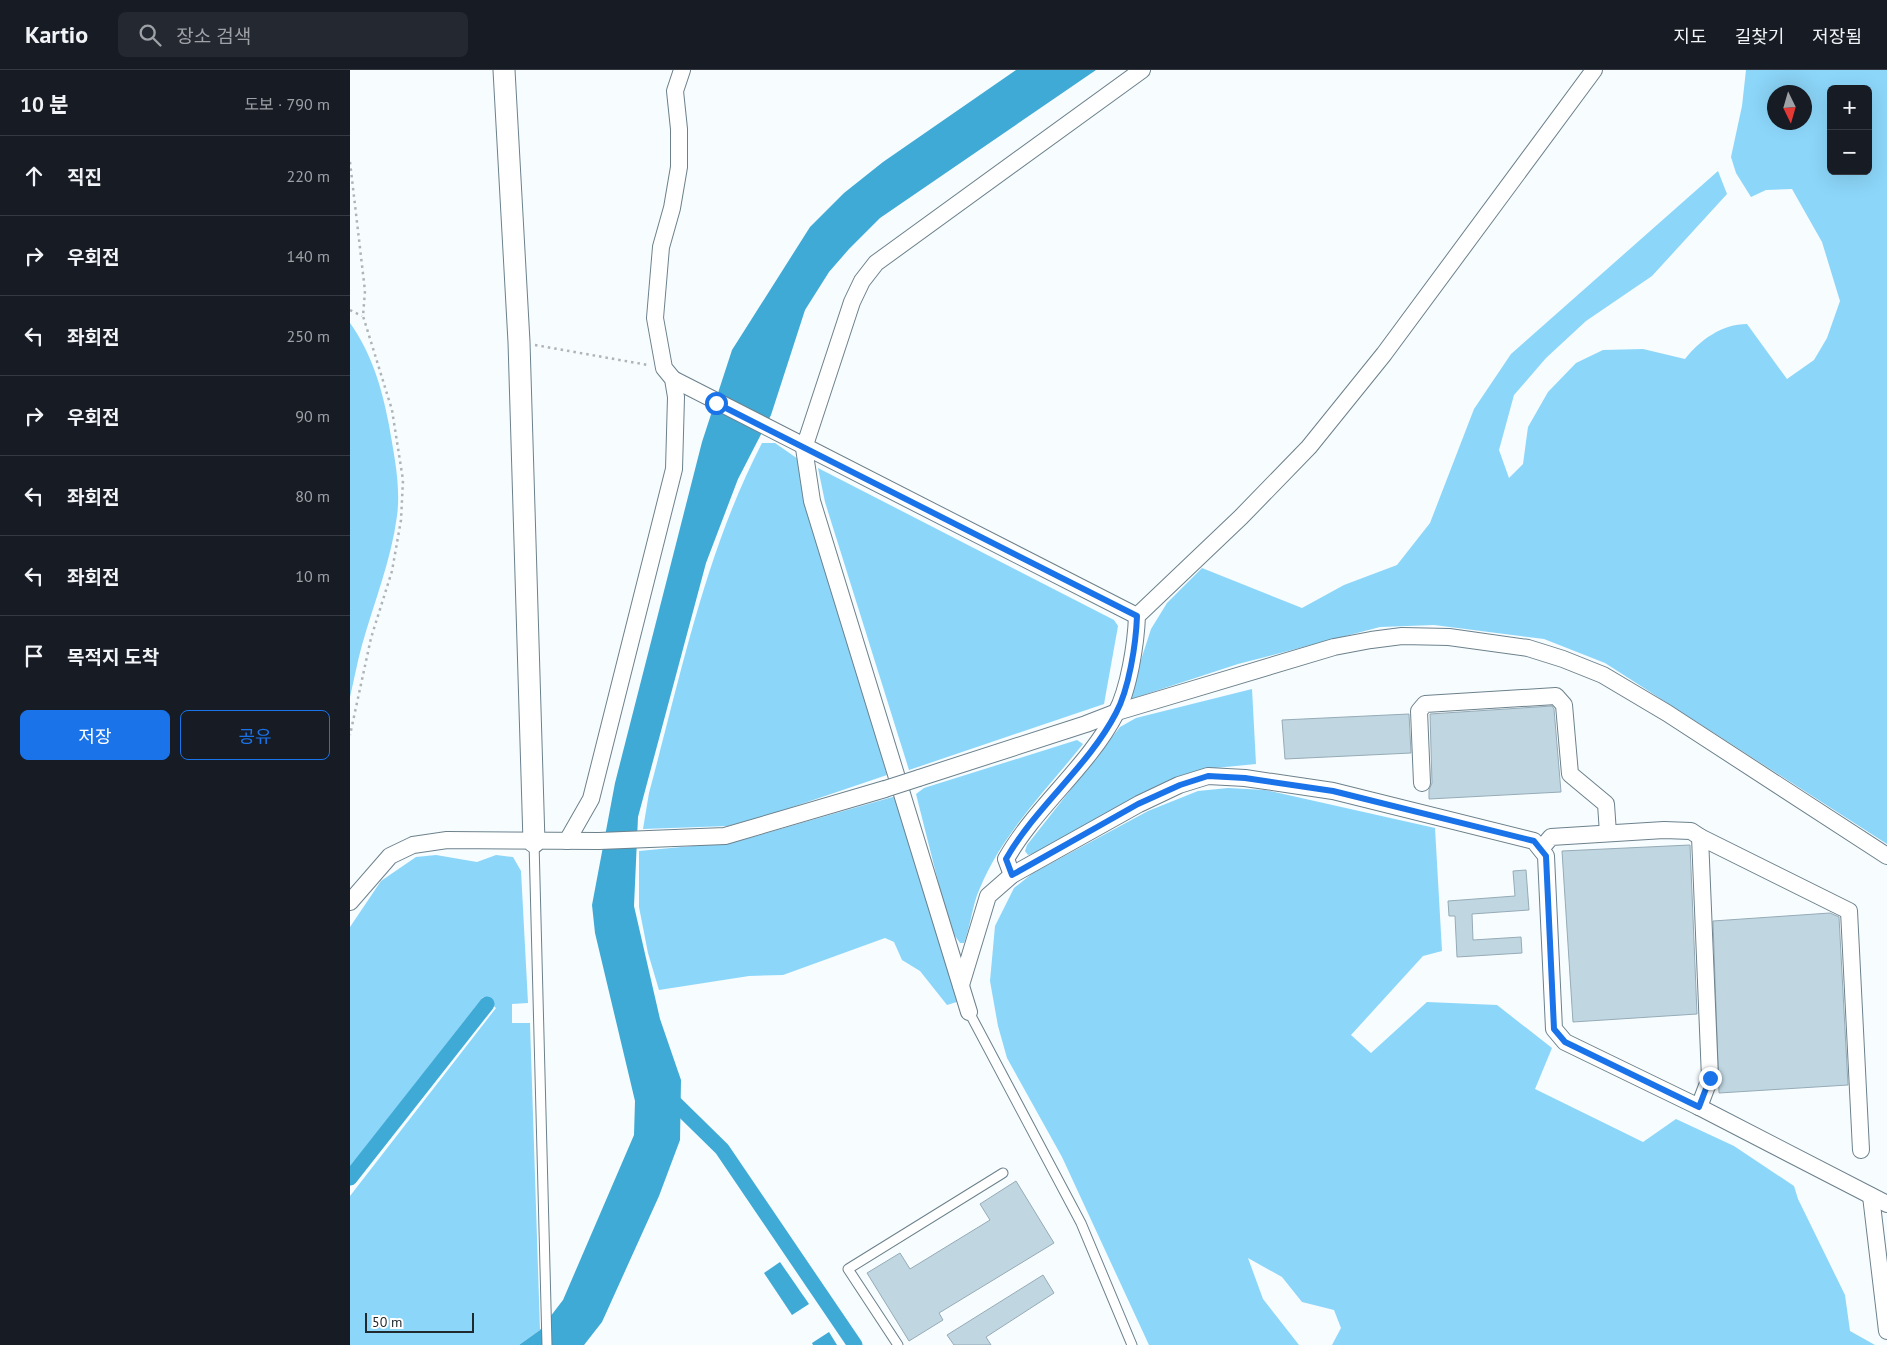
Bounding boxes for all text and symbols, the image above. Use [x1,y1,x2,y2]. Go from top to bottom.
search box [118,12,468,57]
text: Kartio [25,19,88,50]
icon: search [136,21,164,49]
text: 장소 검색 [176,24,251,48]
text: 지도 [1674,25,1707,48]
text: 길찾기 [1735,25,1784,48]
text: 저장됨 [1812,25,1862,48]
north arrow [1767,85,1812,130]
map controls [1827,85,1872,175]
button: + [1827,85,1872,130]
text: 10 분 [20,91,68,118]
text: 도보 · 790 m [244,94,330,114]
button: − [1827,130,1872,175]
icon: ahead [20,162,48,190]
text: 직진 [67,165,102,189]
text: 220 m [287,166,330,186]
icon: right [20,242,48,270]
text: 우회전 [67,245,119,269]
text: 140 m [287,246,330,266]
icon: left [20,322,48,350]
text: 좌회전 [67,325,119,349]
text: 250 m [287,326,330,346]
route start [705,392,728,415]
icon: right [20,402,48,430]
text: 우회전 [67,405,119,429]
text: 90 m [295,406,330,426]
icon: left [20,482,48,510]
text: 좌회전 [67,485,119,509]
text: 80 m [295,486,330,506]
icon: left [20,562,48,590]
text: 좌회전 [67,565,119,589]
text: 10 m [295,566,330,586]
icon: arrive [20,642,48,670]
text: 목적지 도착 [67,645,159,669]
button: 저장 [20,710,170,760]
button: 공유 [180,710,330,760]
route end [1699,1067,1722,1090]
scale bar [365,1310,474,1333]
text: 50 m [372,1313,402,1331]

